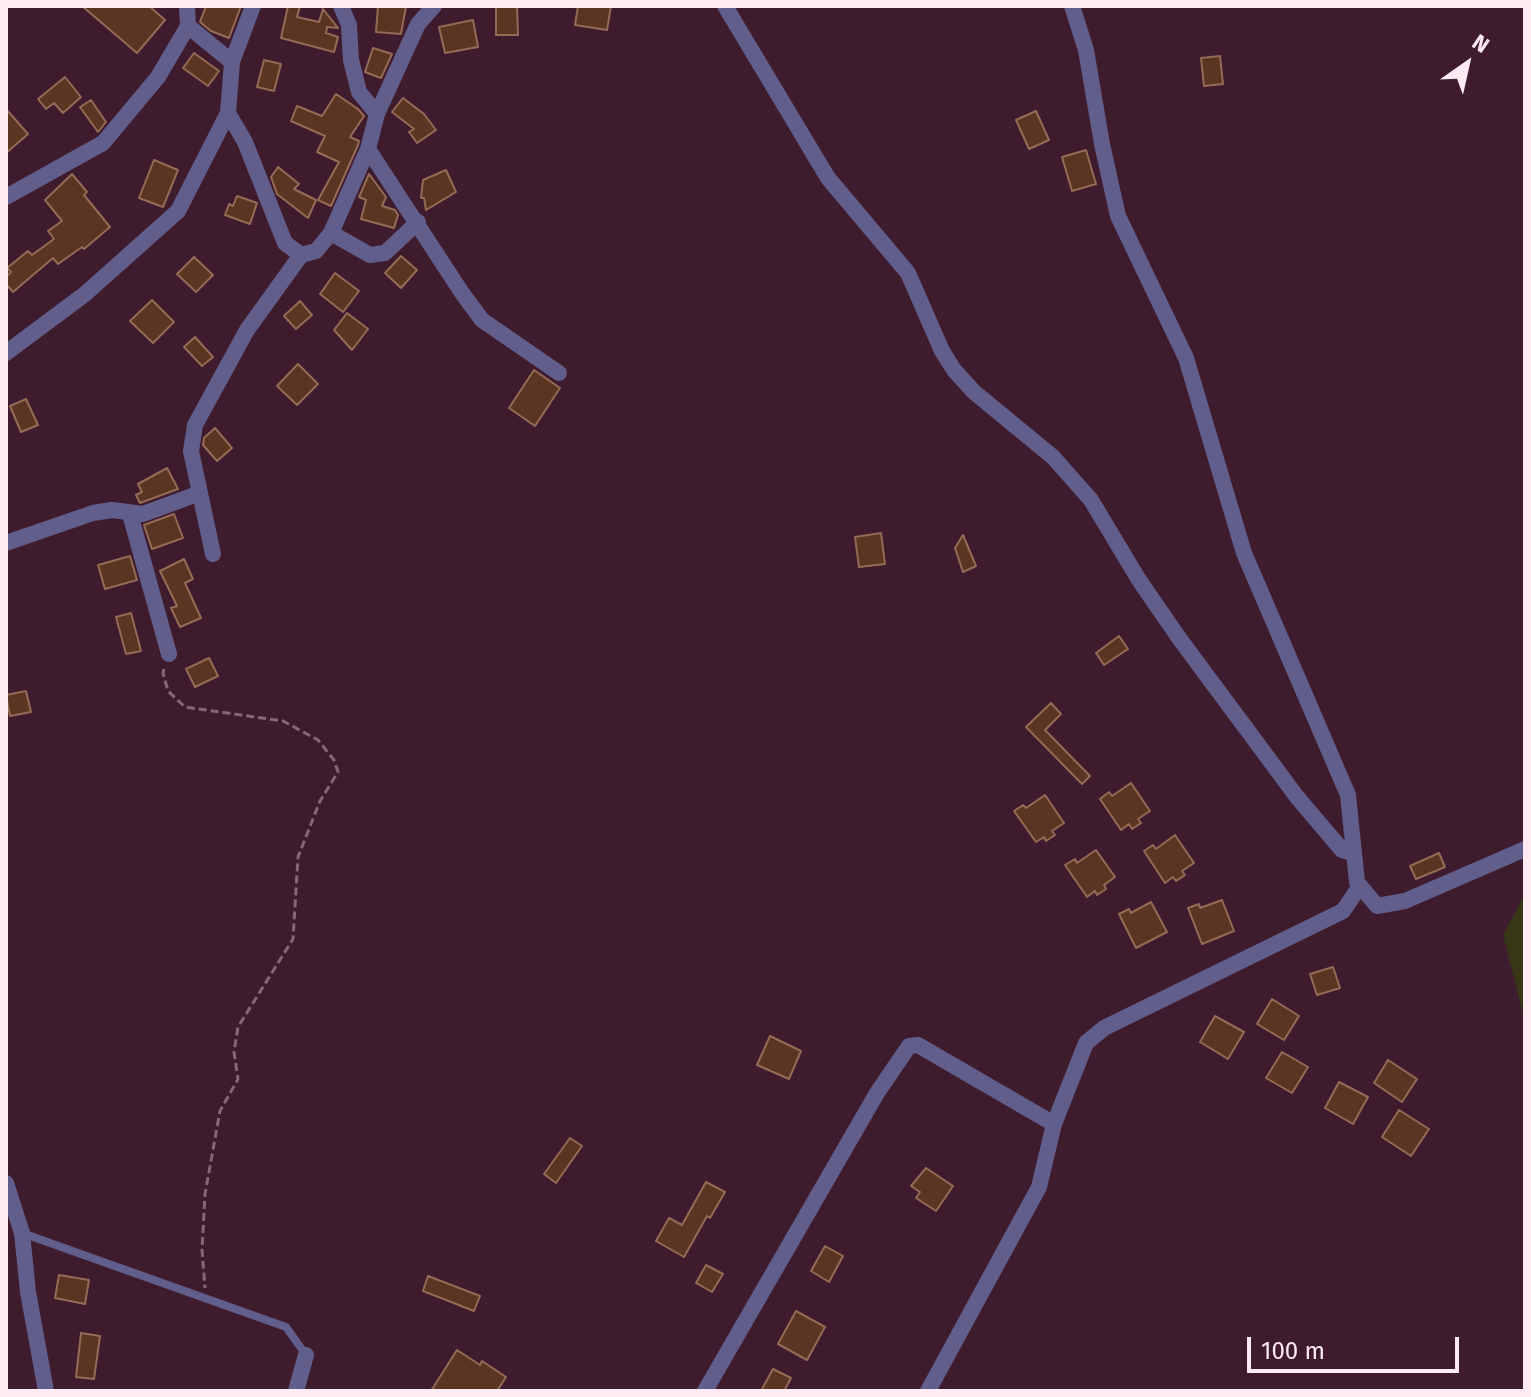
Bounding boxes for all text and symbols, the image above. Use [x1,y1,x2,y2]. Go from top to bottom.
north arrow [1427,24,1507,104]
text: N [1467,28,1494,59]
scale bar [1251,1321,1463,1371]
text: 100 m [1261,1337,1325,1365]

